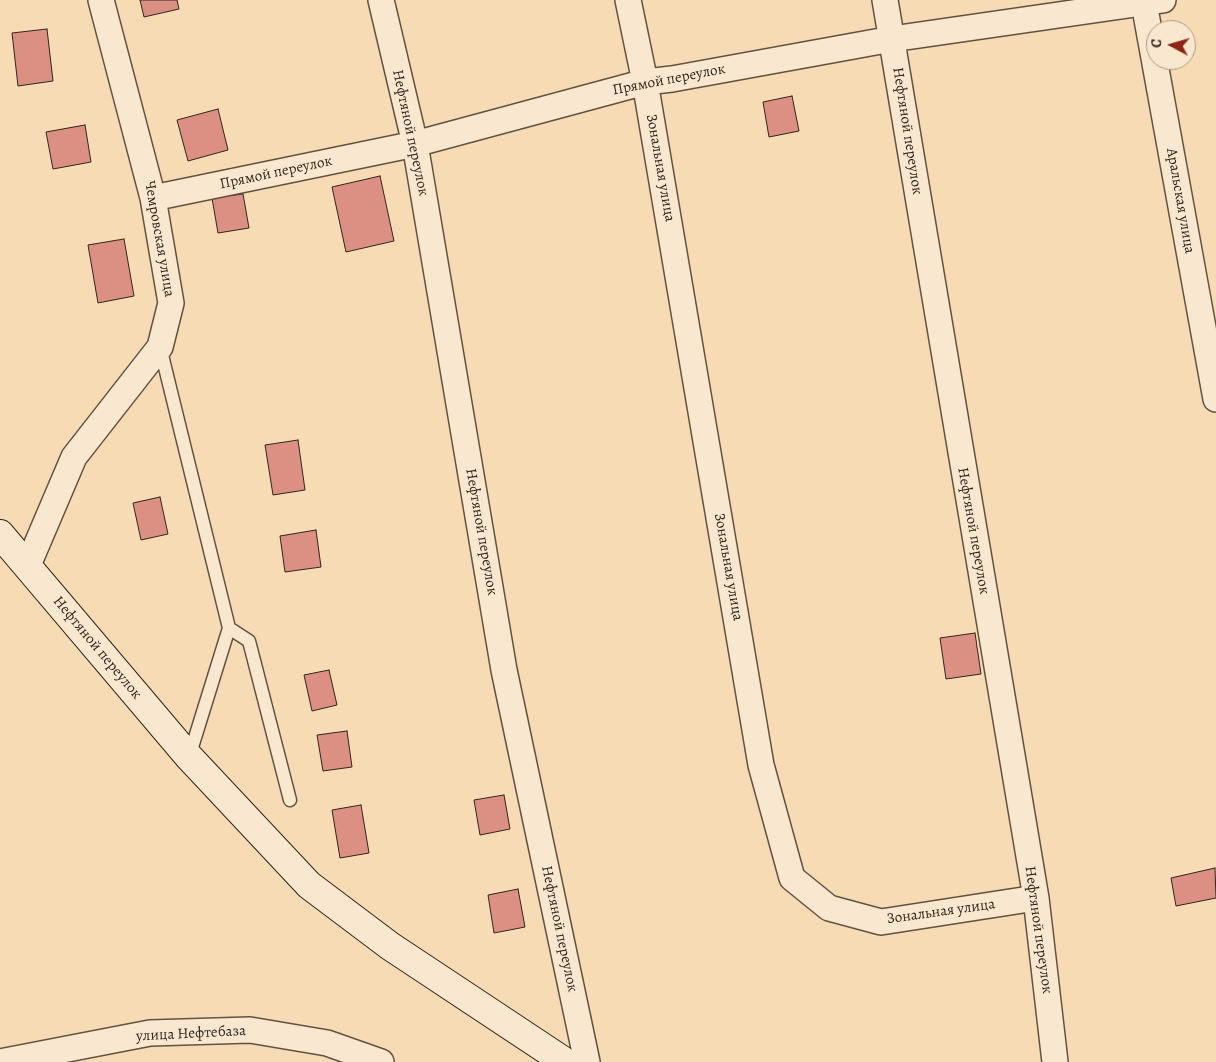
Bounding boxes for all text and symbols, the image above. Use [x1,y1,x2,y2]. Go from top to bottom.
north arrow [1146,20,1196,70]
text: С [1147,38,1166,49]
street label: Прямой переулок [611,60,727,100]
street label: Нефтяной переулок [888,66,926,196]
street label: Нефтяной переулок [388,68,432,198]
street label: Зональная улица [642,113,678,223]
street label: Аральская улица [1162,147,1198,255]
street label: Прямой переулок [218,152,334,194]
street label: Чемровская улица [140,180,178,298]
street label: Нефтяной переулок [953,466,993,596]
street label: Нефтяной переулок [461,467,501,597]
street label: Зональная улица [710,512,746,622]
street label: Нефтяной переулок [49,593,145,703]
street label: Нефтяной переулок [537,864,581,994]
street label: Нефтяной переулок [1020,865,1056,995]
street label: Зональная улица [886,895,996,929]
street label: улица Нефтебаза [136,1022,246,1046]

